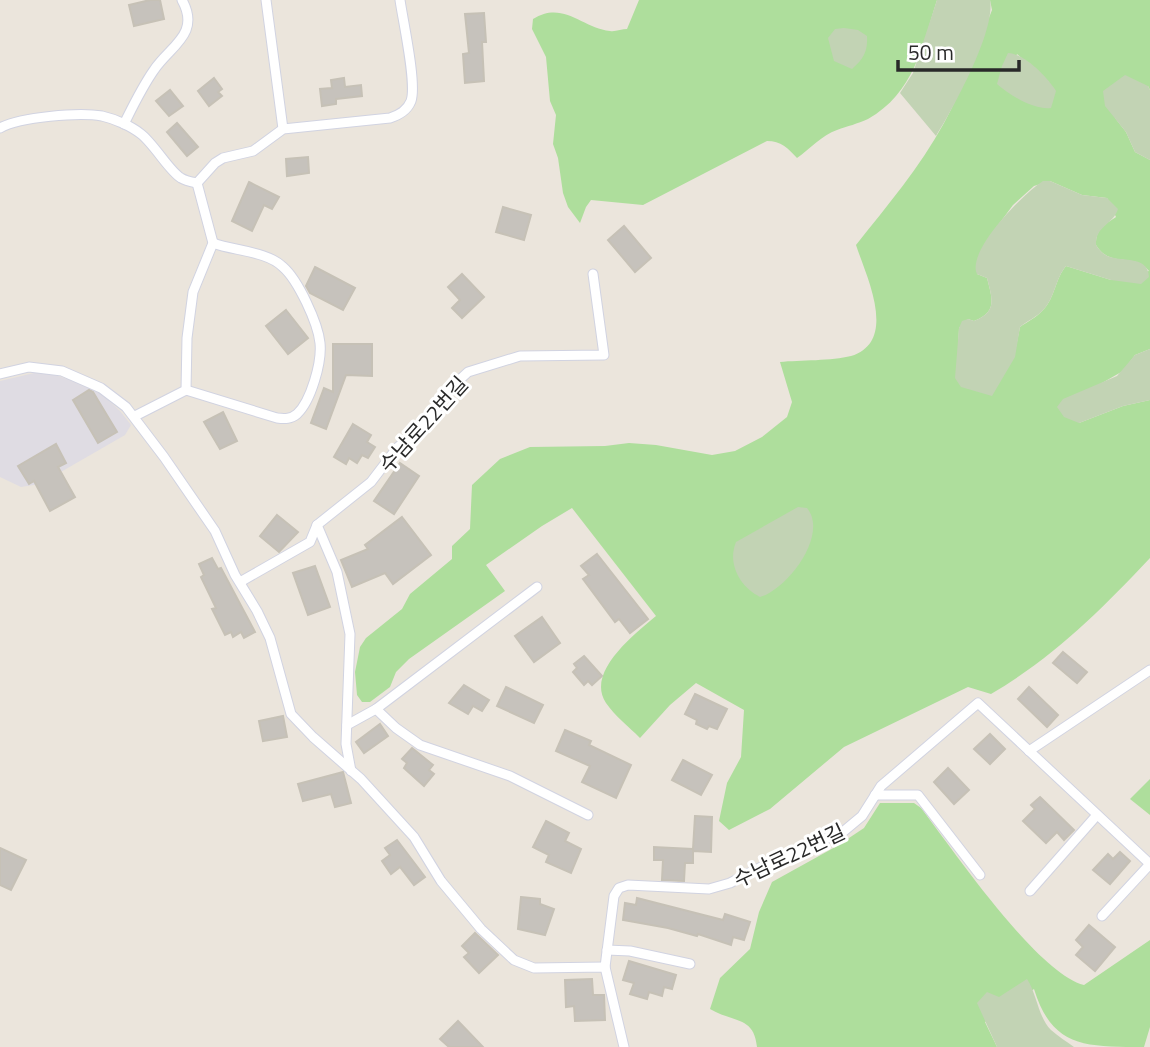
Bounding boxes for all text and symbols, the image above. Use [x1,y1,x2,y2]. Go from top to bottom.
scale bar [898,28,1019,72]
text: 50 m [908,36,954,68]
street label: 수남로22번길 [371,369,475,479]
street label: 수남로22번길 [728,815,850,895]

